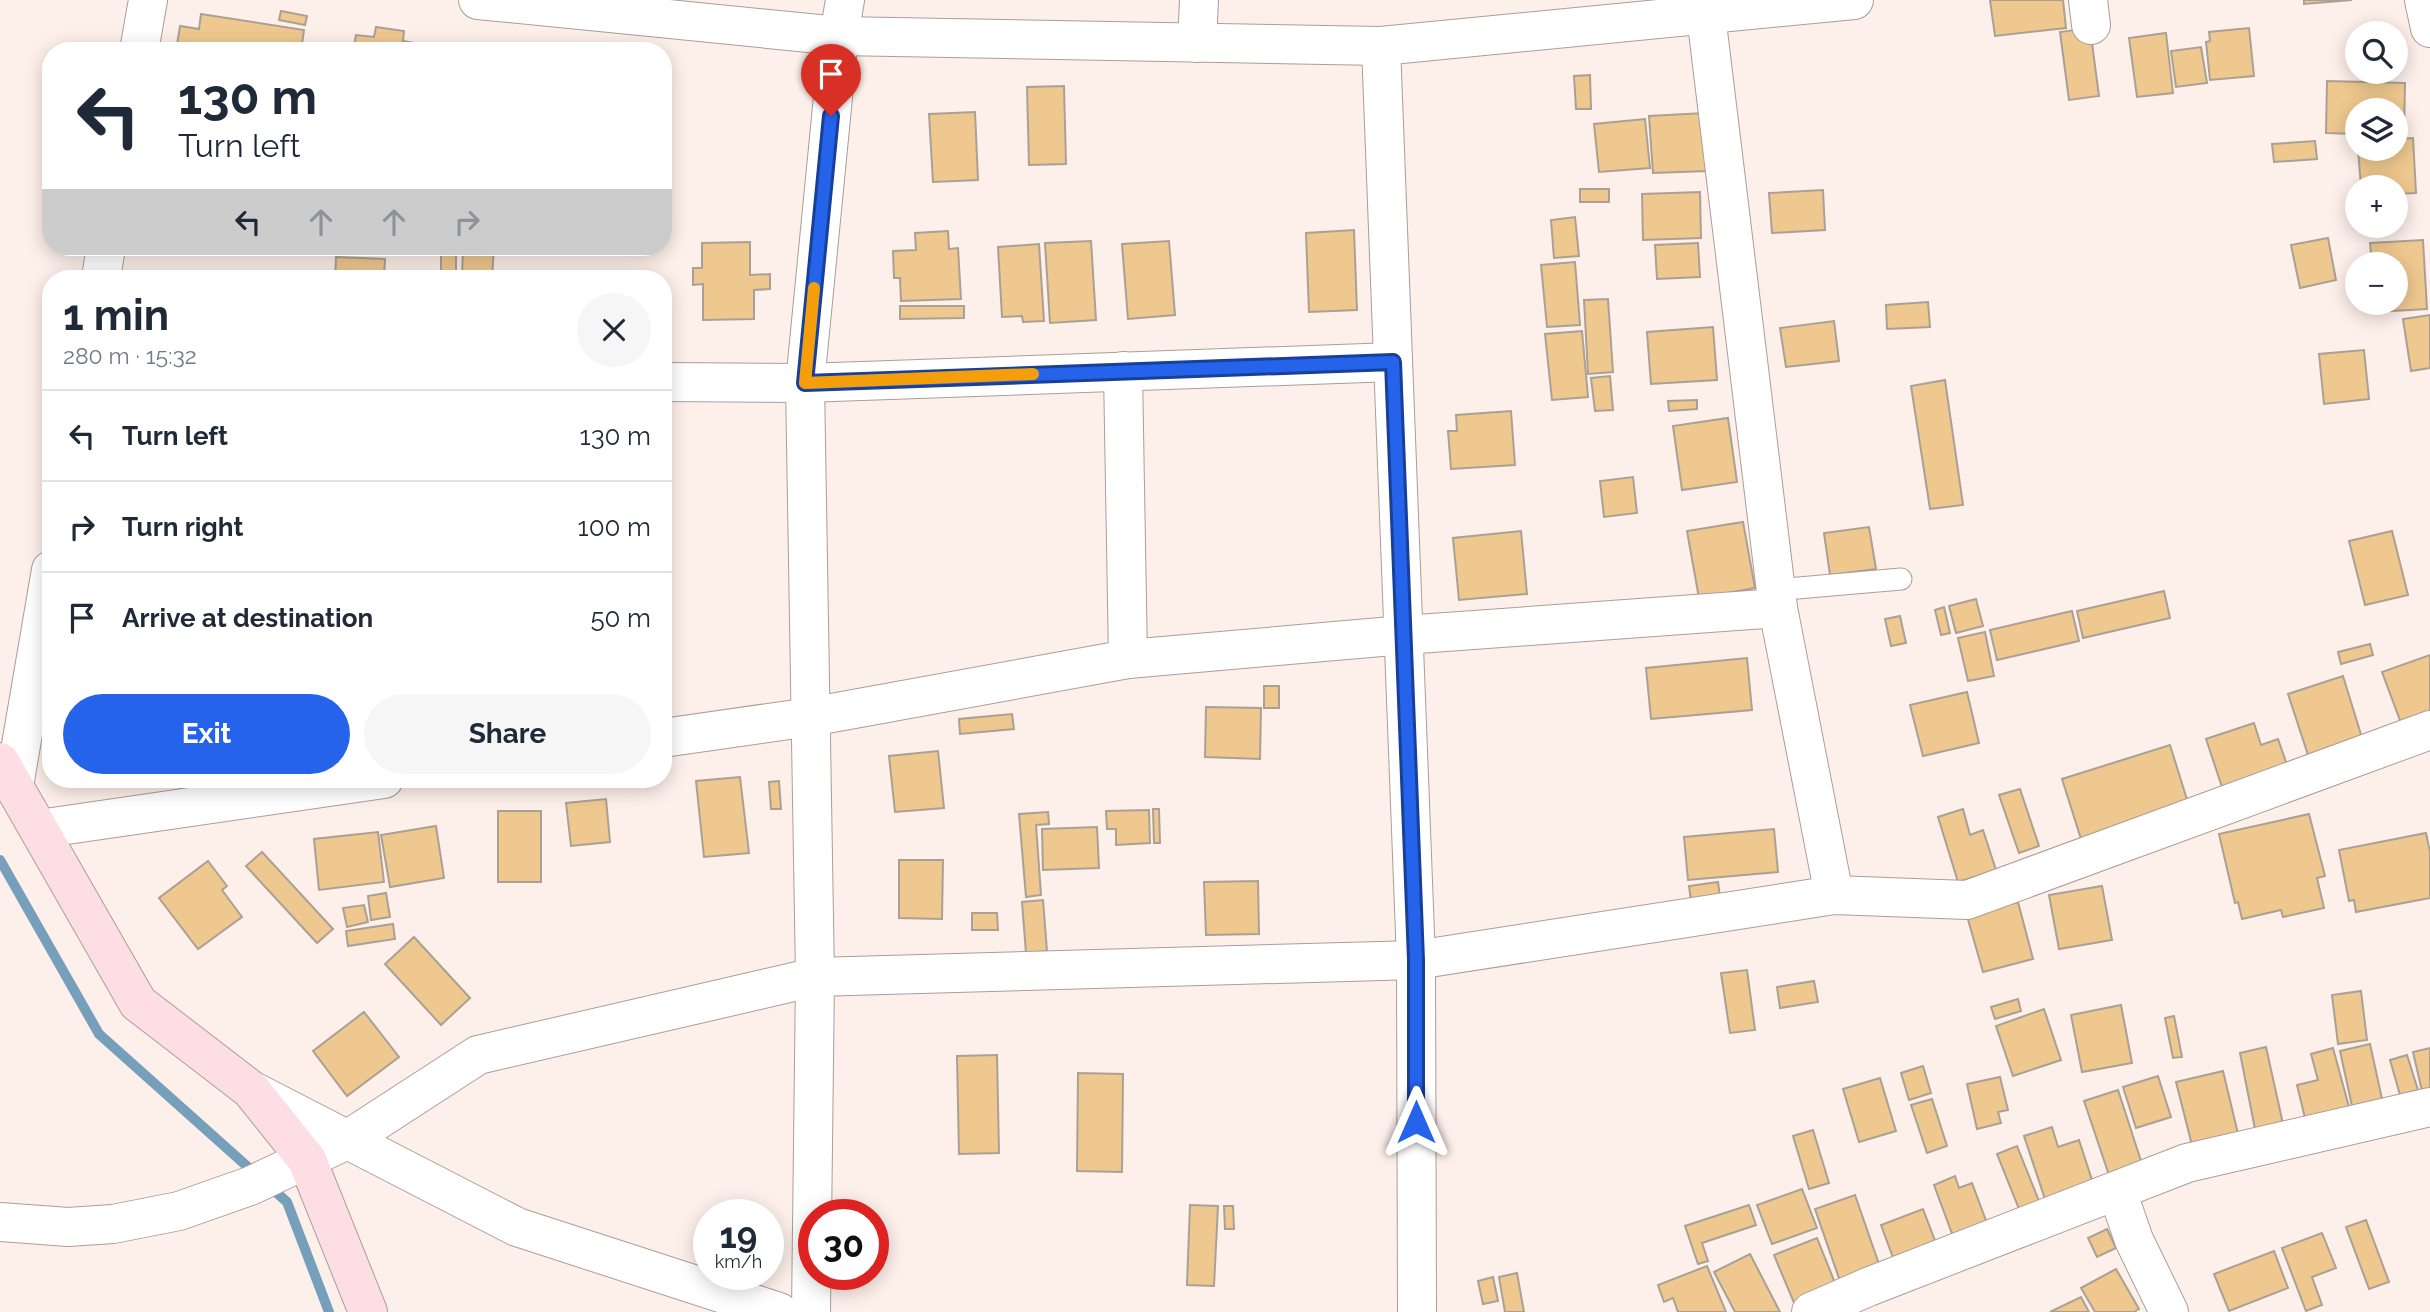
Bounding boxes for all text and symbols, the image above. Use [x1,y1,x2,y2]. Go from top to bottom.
map controls [2345,21,2408,315]
button: search [2345,21,2408,84]
pin [801,44,861,116]
icon: arrive [812,55,850,93]
text: 130 m [178,68,317,125]
icon: left [63,70,154,161]
button: layers [2345,98,2408,161]
text: Turn left [178,127,300,164]
button: + [2345,175,2408,238]
icon: left [229,203,267,241]
icon: ahead [302,203,340,241]
icon: ahead [375,203,413,241]
icon: right [448,203,486,241]
button: − [2345,252,2408,315]
text: 1 min [63,291,169,340]
button: close [577,293,651,367]
text: 280 m · 15:32 [63,342,197,369]
icon: left [63,417,101,455]
text: Turn left [122,421,228,451]
text: 130 m [580,421,651,451]
icon: right [63,508,101,546]
text: Turn right [122,512,243,542]
text: 100 m [578,512,651,542]
icon: arrive [63,599,101,637]
text: Arrive at destination [122,603,373,633]
text: 50 m [590,603,651,633]
button: Exit [63,694,350,774]
button: Share [364,694,651,774]
position arrow [1379,1085,1453,1159]
speed limit sign: 30 [798,1199,889,1290]
text: 19 [720,1215,757,1256]
text: km/h [715,1251,762,1272]

